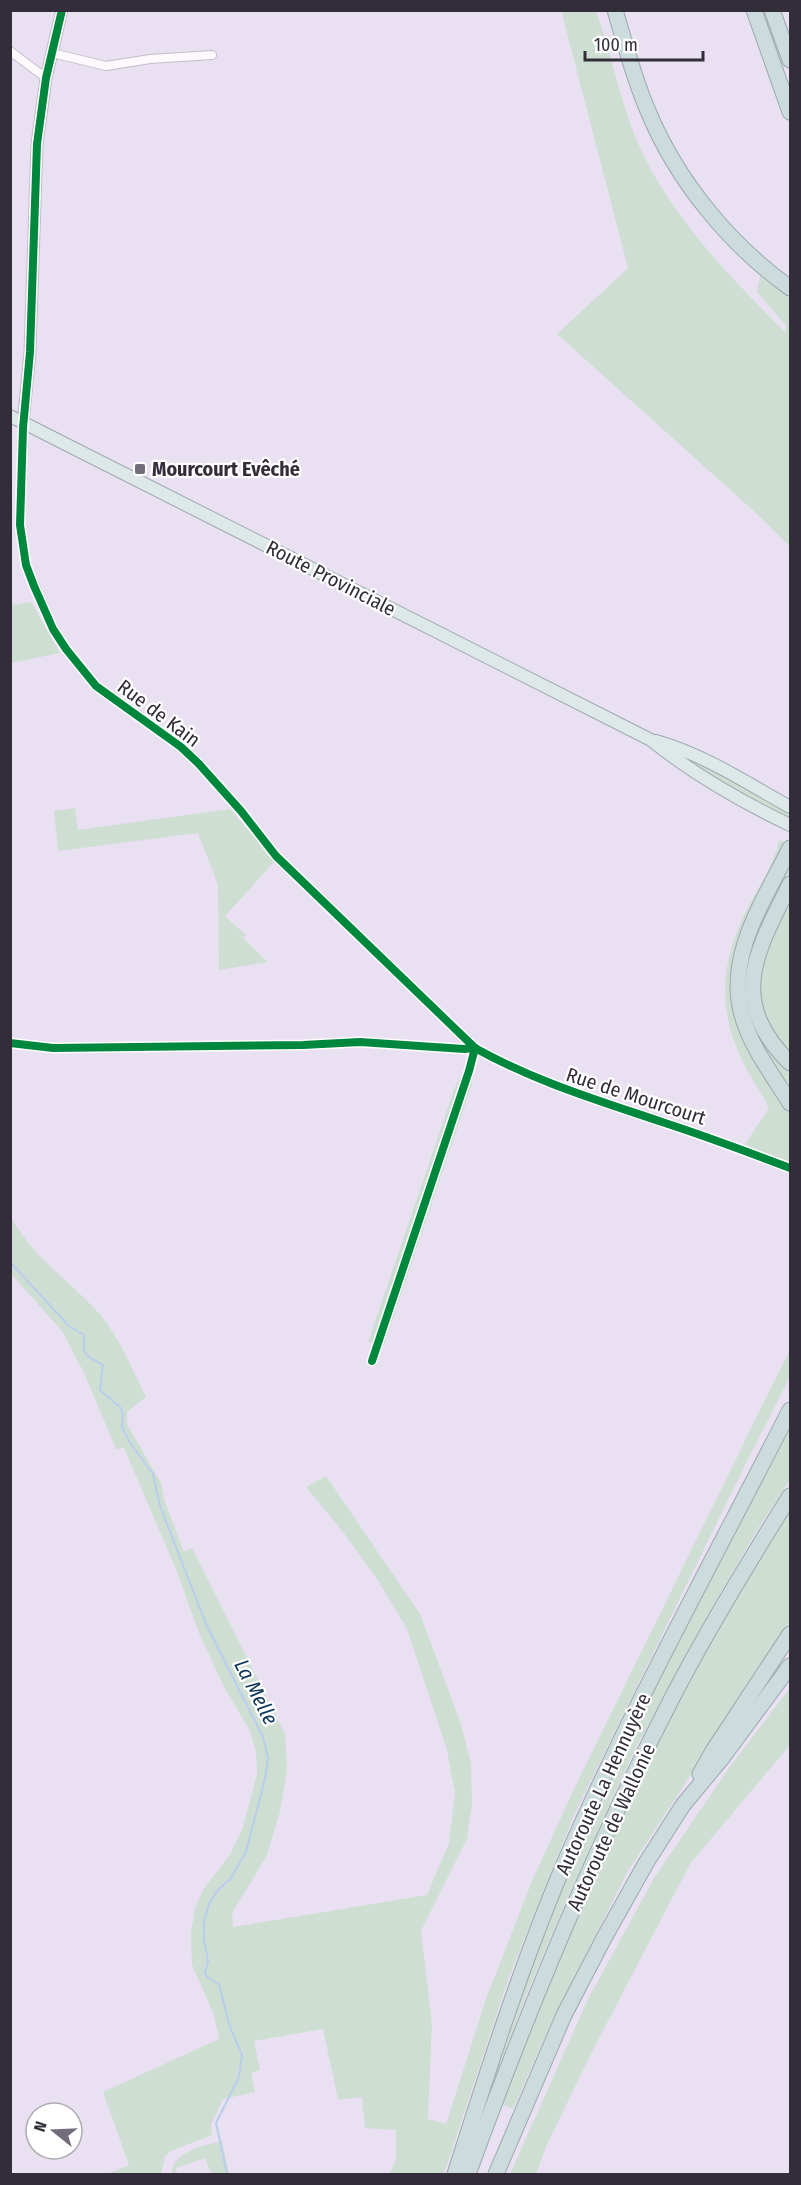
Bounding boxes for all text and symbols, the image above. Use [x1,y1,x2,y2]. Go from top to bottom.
scale bar [585,24,704,62]
text: 100 m [594,34,638,56]
place label: Mourcourt Evêché [152,457,300,481]
marker: Mourcourt Evêché [133,462,147,476]
street label: Route Provinciale [262,535,400,621]
street label: Rue de Kain [113,674,205,752]
street label: Rue de Mourcourt [563,1062,709,1130]
water label: La Melle [228,1655,284,1729]
street label: Autoroute La Hennuyère [550,1689,656,1879]
street label: Autoroute de Wallonie [562,1740,660,1914]
north arrow [24,2101,84,2161]
text: N [30,2119,51,2134]

